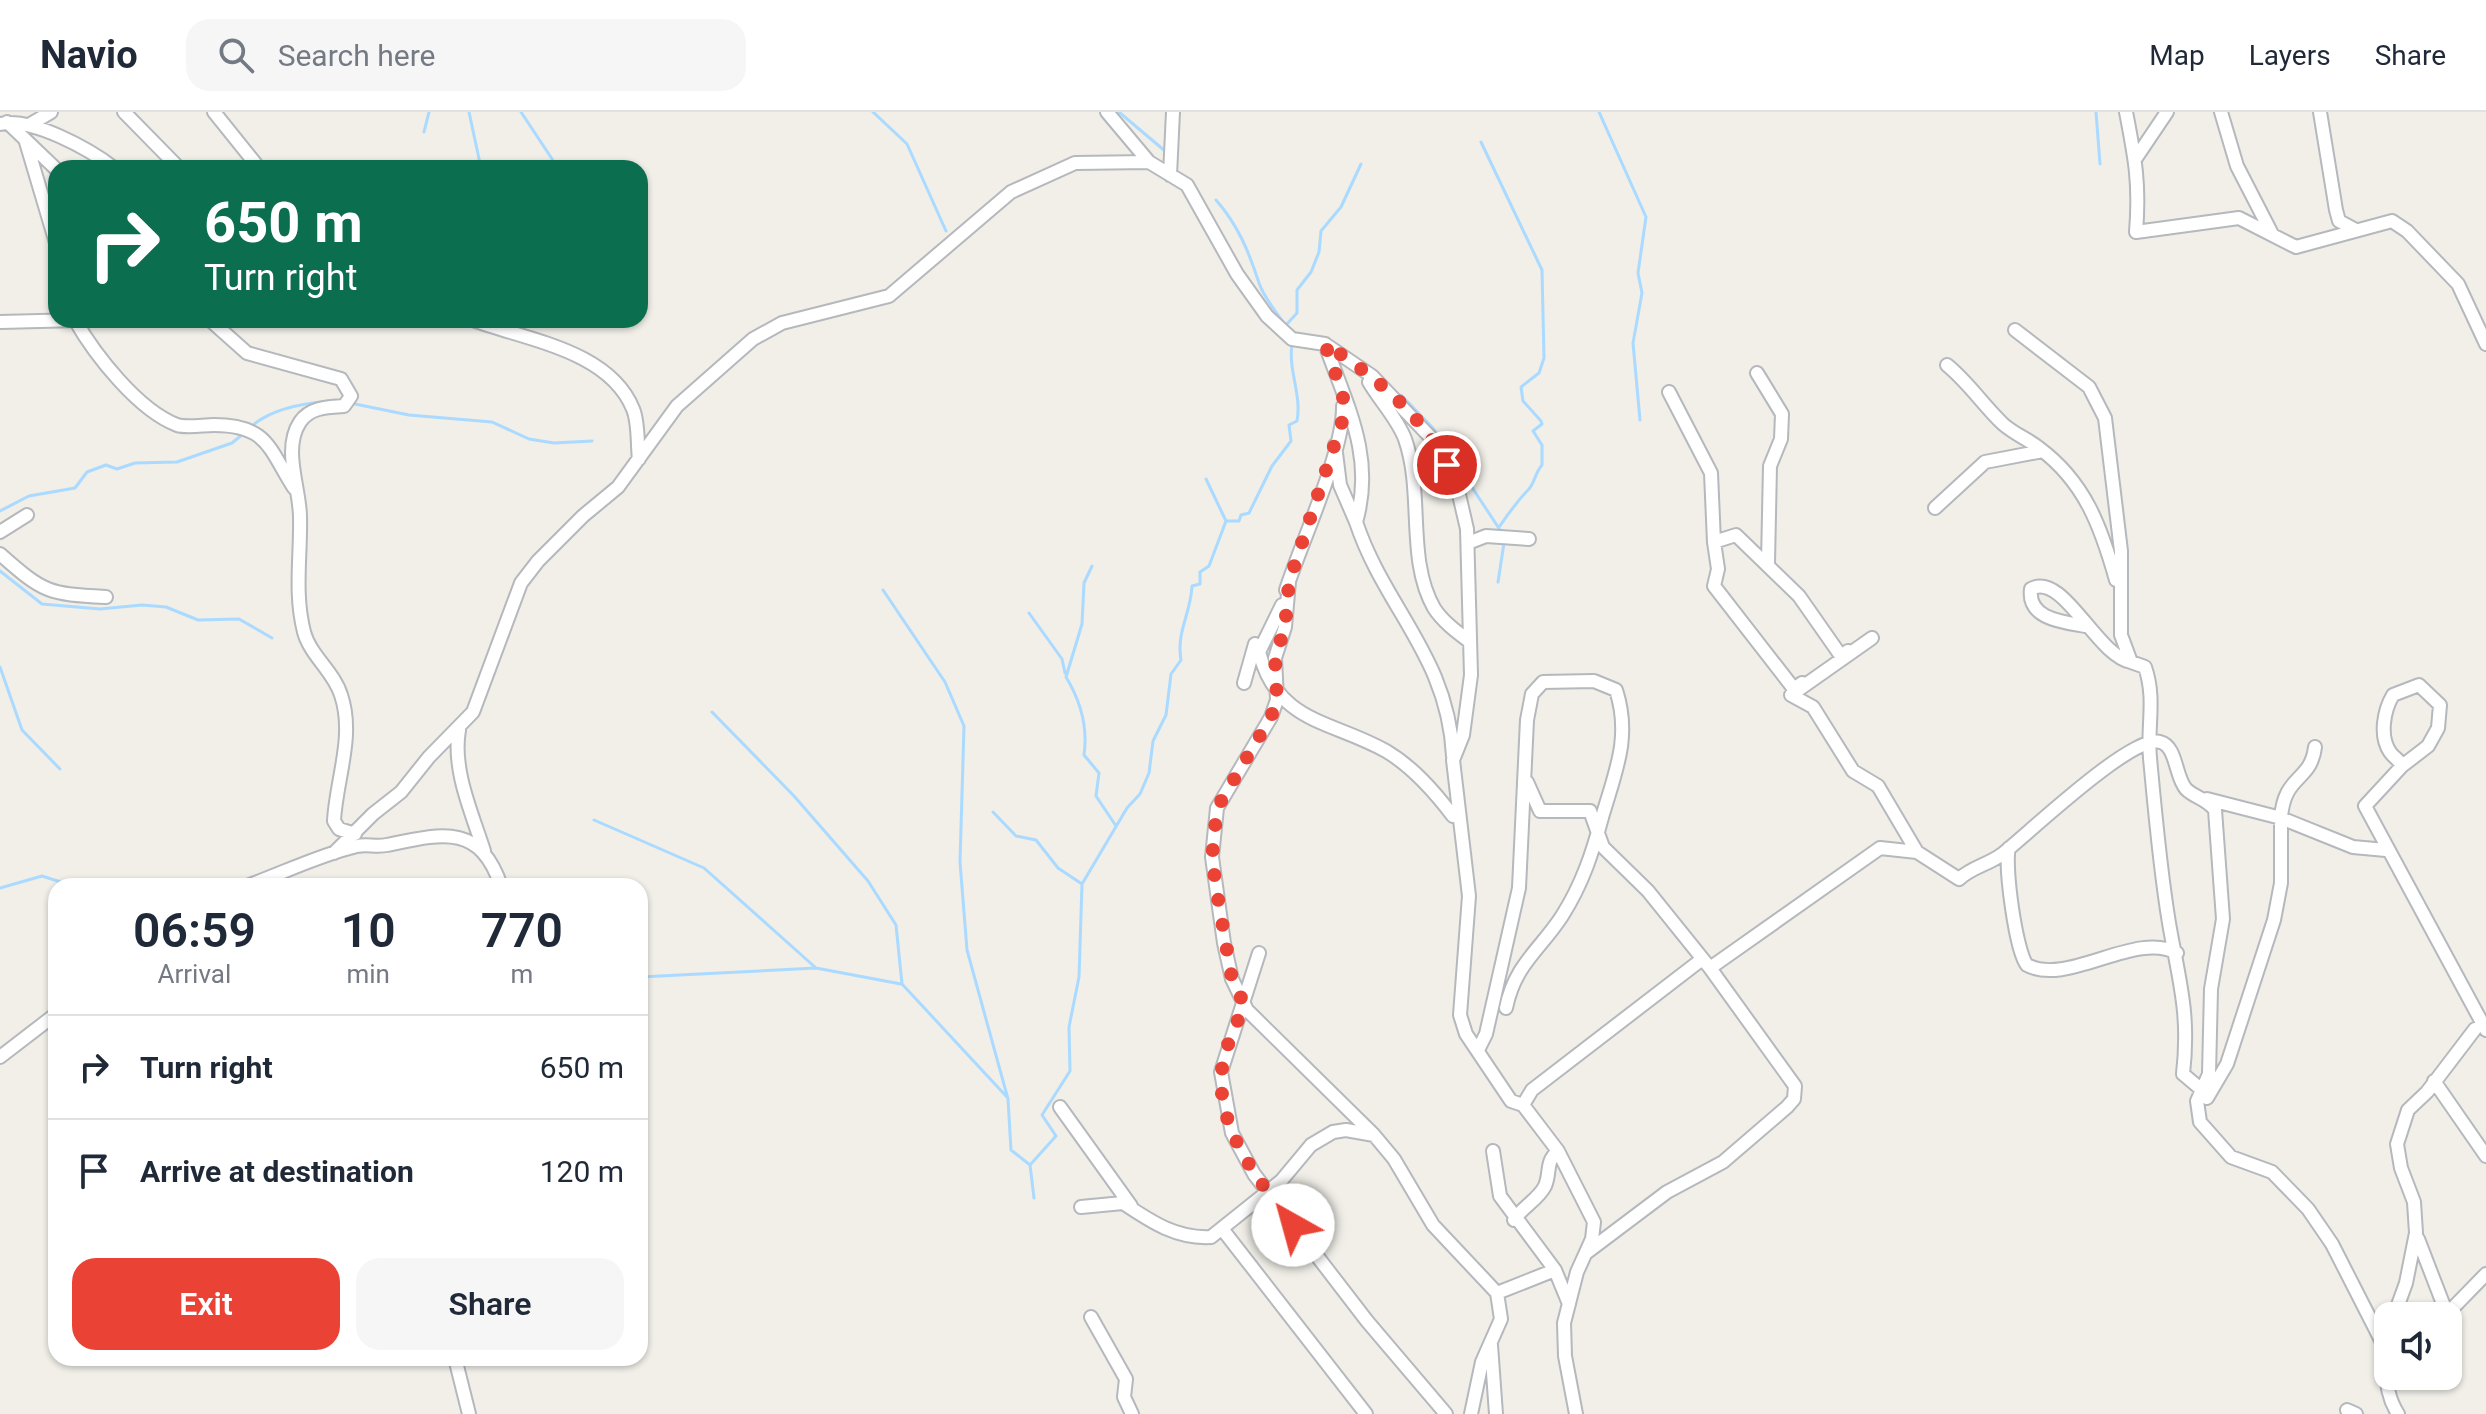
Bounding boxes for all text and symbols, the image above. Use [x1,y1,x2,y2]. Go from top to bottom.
search box [186,19,746,91]
text: Navio [40,33,138,77]
icon: search [214,33,258,77]
text: Search here [278,38,435,73]
text: Map [2149,39,2205,72]
text: Layers [2249,39,2331,72]
text: Share [2375,39,2446,72]
text: 650 m [204,190,363,256]
icon: right [72,192,176,296]
text: Turn right [204,257,357,299]
pin [1413,431,1481,499]
icon: arrive [1425,443,1469,487]
text: 06:59 [133,902,256,959]
text: 10 [341,902,396,959]
text: 770 [481,902,563,959]
text: Arrival [158,959,231,989]
text: min [347,959,390,989]
text: m [510,959,533,989]
icon: right [72,1045,116,1089]
text: Turn right [140,1050,273,1085]
text: 650 m [540,1050,624,1085]
icon: arrive [72,1149,116,1193]
text: Arrive at destination [140,1154,414,1189]
text: 120 m [540,1154,624,1189]
position arrow [1251,1183,1335,1267]
button: Exit [72,1258,340,1350]
button: Share [356,1258,624,1350]
map controls [2374,1302,2462,1390]
button: sound [2374,1302,2462,1390]

